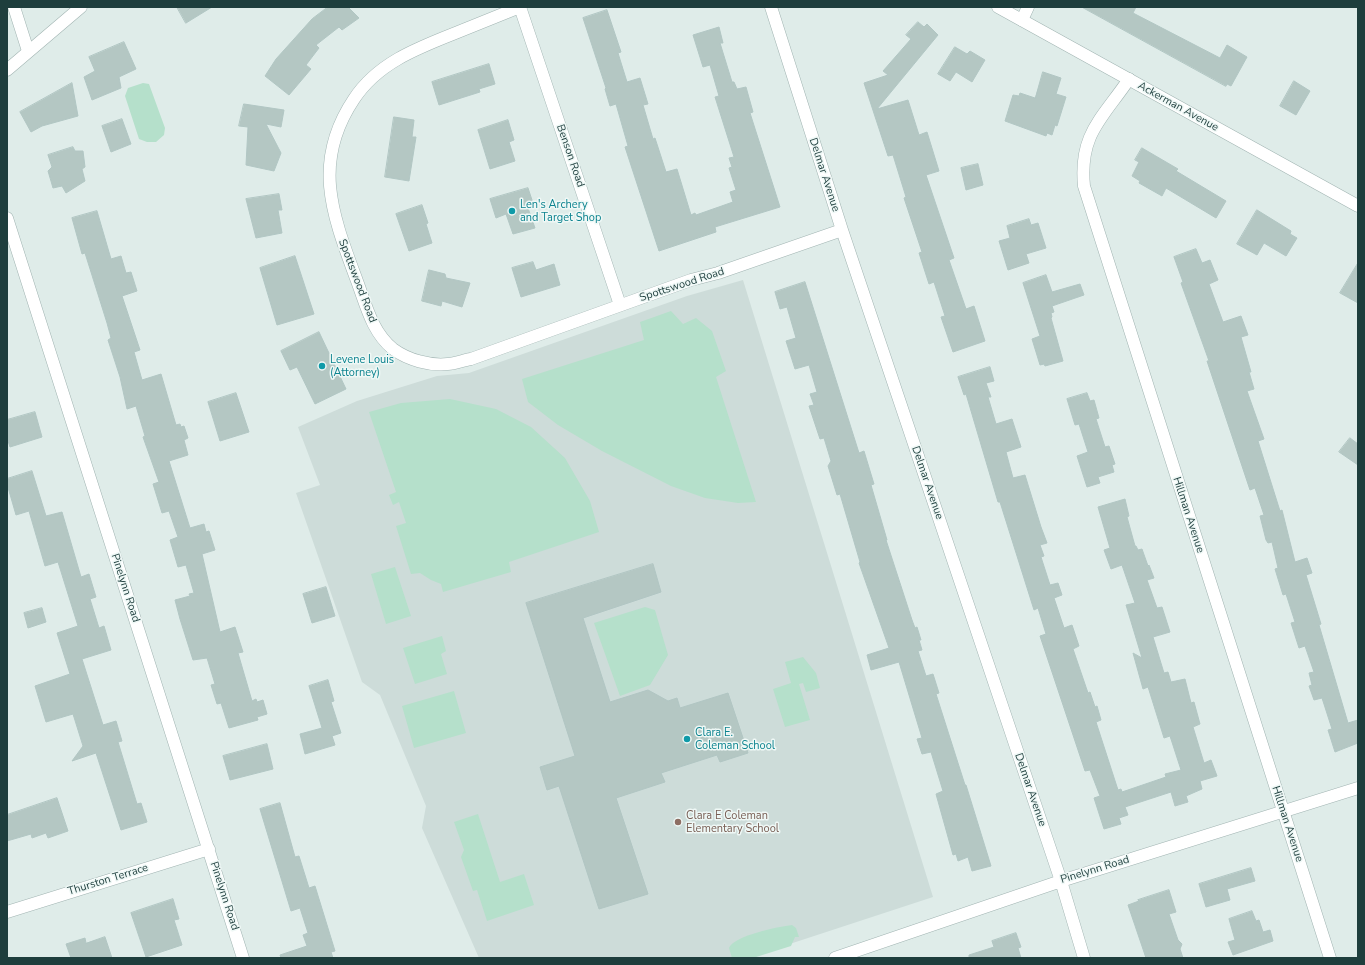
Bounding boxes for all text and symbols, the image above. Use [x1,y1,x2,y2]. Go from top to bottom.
street label: Ackerman Avenue [1135,79,1221,135]
street label: Benson Road [553,123,587,189]
street label: Delmar Avenue [806,136,842,214]
place label: Len's Archery and Target Shop [520,198,601,224]
marker: Len's Archery and Target Shop [507,206,517,216]
street label: Spottswood Road [335,237,379,325]
street label: Spottswood Road [638,265,726,305]
place label: Levene Louis (Attorney) [330,353,394,379]
marker: Levene Louis (Attorney) [317,361,327,371]
street label: Delmar Avenue [908,445,946,521]
street label: Hillman Avenue [1169,475,1207,555]
street label: Pinelynn Road [108,552,142,624]
place label: Clara E. Coleman School [695,726,775,752]
marker: Clara E. Coleman School [682,734,692,744]
street label: Delmar Avenue [1011,752,1049,828]
street label: Hillman Avenue [1268,784,1306,864]
place label: Clara E Coleman Elementary School [686,809,779,835]
marker: Clara E Coleman Elementary School [673,817,683,827]
street label: Pinelynn Road [1059,853,1131,887]
street label: Pinelynn Road [207,860,241,932]
street label: Thurston Terrace [66,862,150,898]

